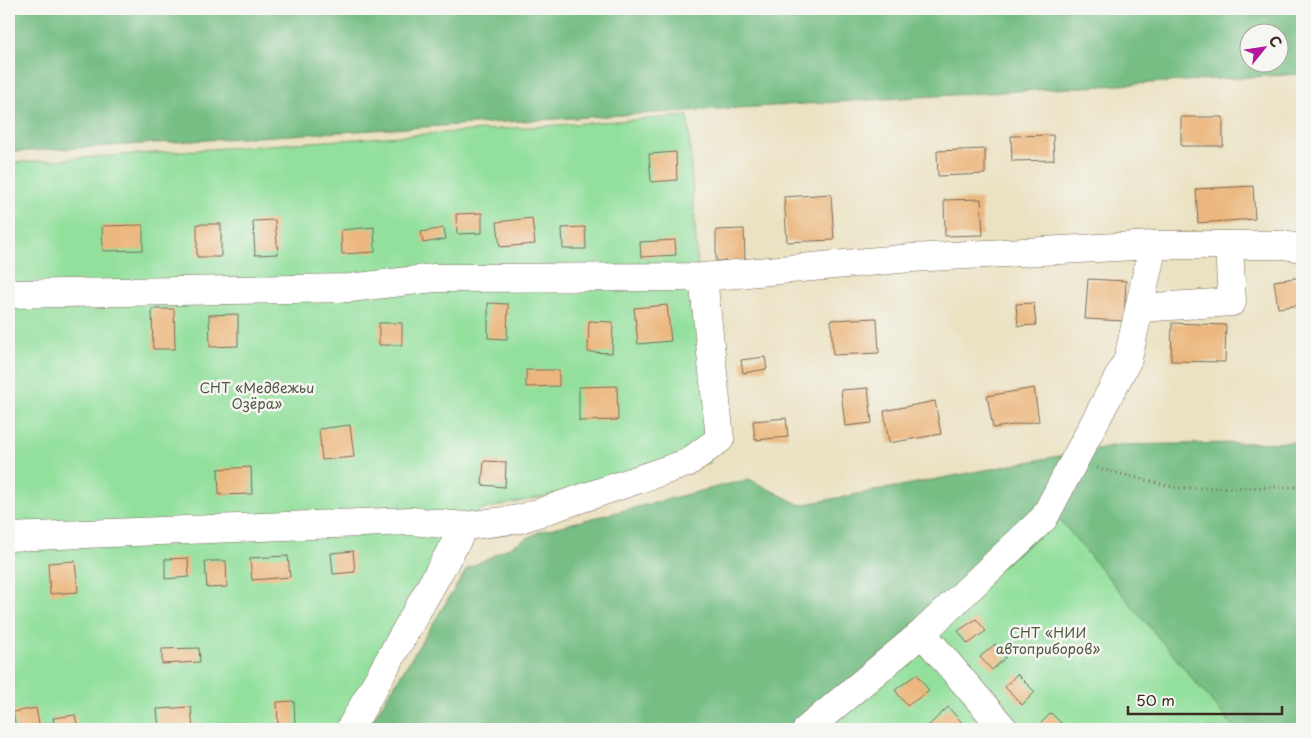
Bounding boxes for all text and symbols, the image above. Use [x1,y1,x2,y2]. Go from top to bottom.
north arrow [1238,22,1288,72]
text: С [1264,31,1287,51]
park label: СНТ «Медвежьи Озёра» [200,377,314,414]
park label: СНТ «НИИ автоприборов» [996,622,1100,659]
scale bar [1128,683,1282,715]
text: 50 m [1136,688,1175,711]

